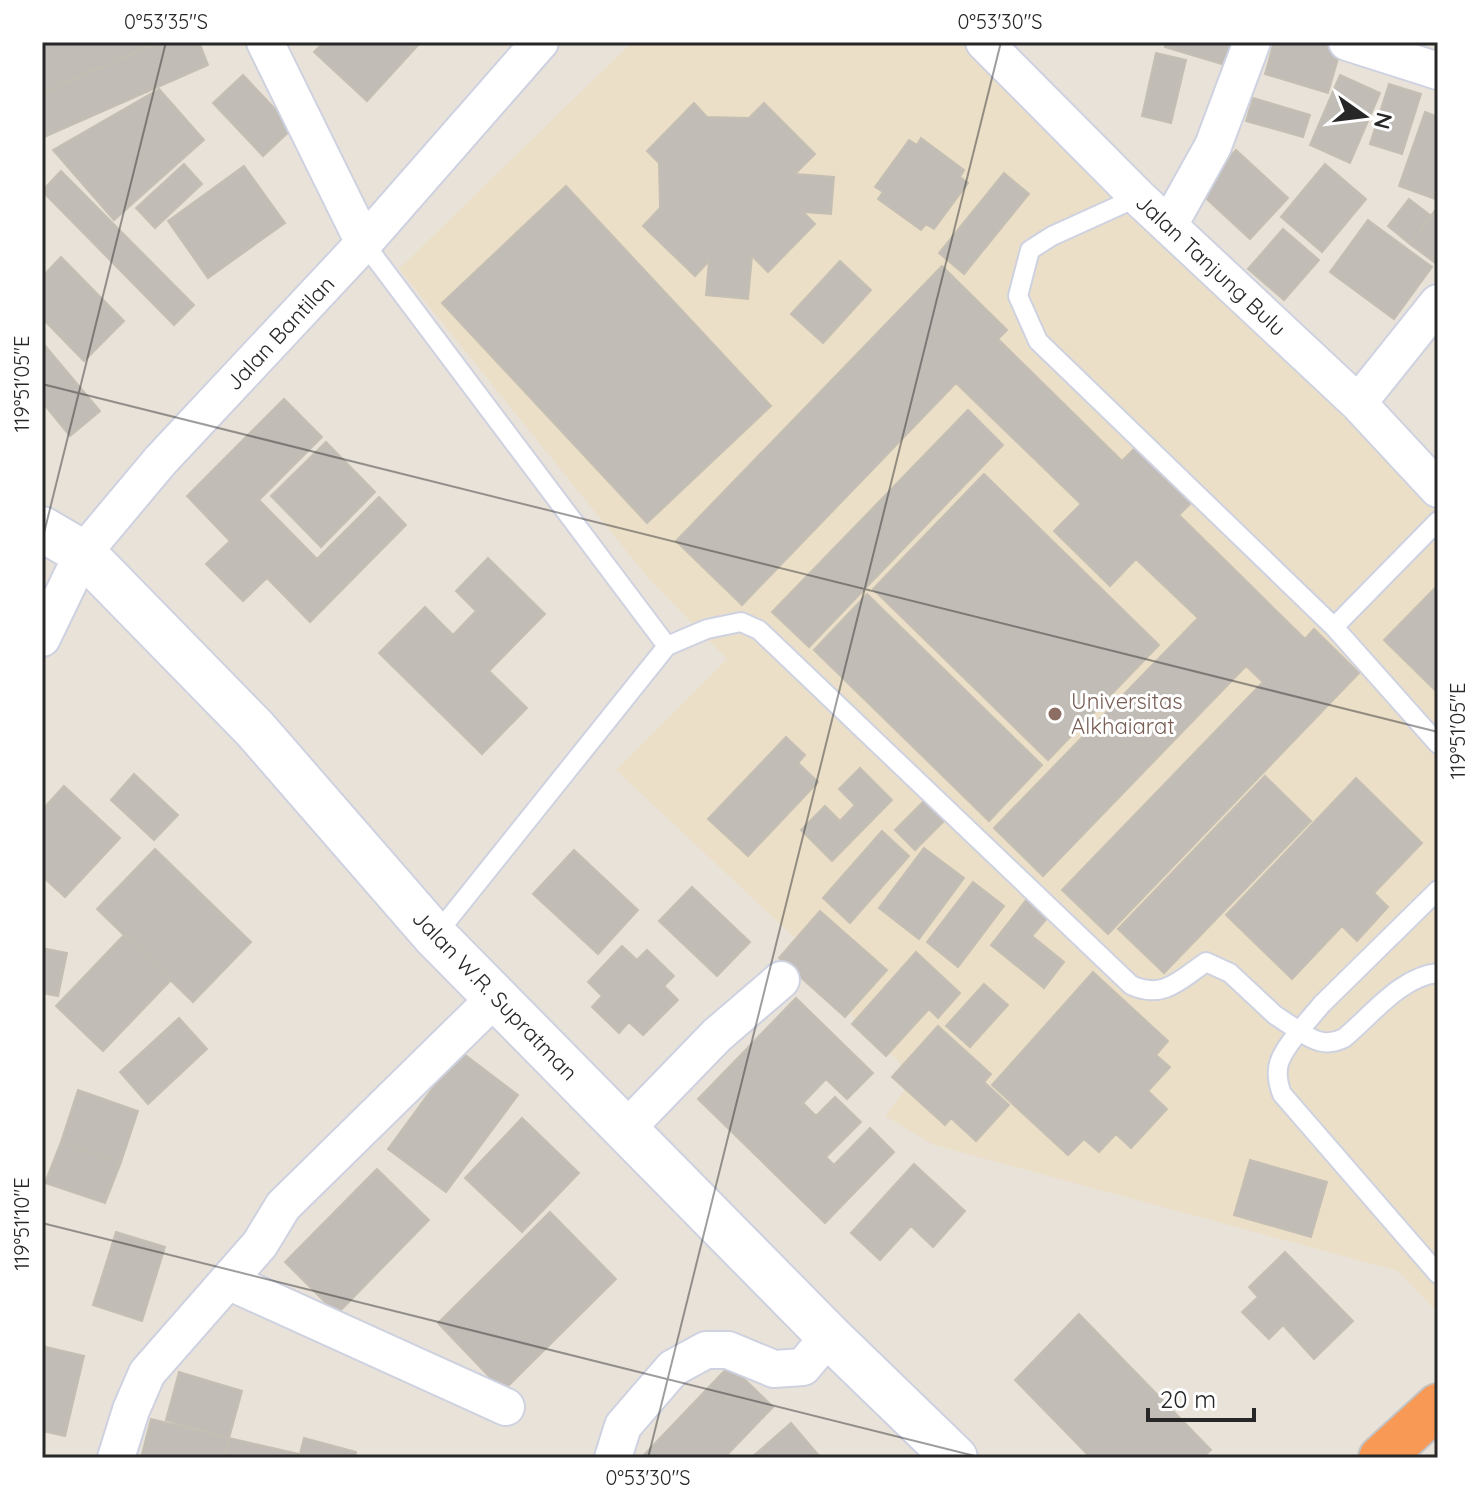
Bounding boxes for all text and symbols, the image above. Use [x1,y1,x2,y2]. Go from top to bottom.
text: 0°53'35"S [124,9,208,34]
text: 0°53'30"S [957,9,1043,34]
north arrow [1324,76,1404,156]
text: N [1368,110,1399,132]
street label: Jalan Tanjung Bulu [1130,188,1292,342]
street label: Jalan Bantilan [220,270,340,396]
text: 119°51'05"E [9,336,34,432]
text: 119°51'05"E [1445,683,1470,779]
place label: Universitas Alkhaiarat [1071,687,1183,740]
marker: Universitas Alkhaiarat [1046,705,1064,723]
street label: Jalan W.R. Supratman [406,904,584,1086]
text: 119°51'10"E [9,1177,34,1271]
scale bar [1148,1372,1254,1422]
text: 20 m [1160,1384,1216,1414]
text: 0°53'30"S [605,1465,691,1490]

